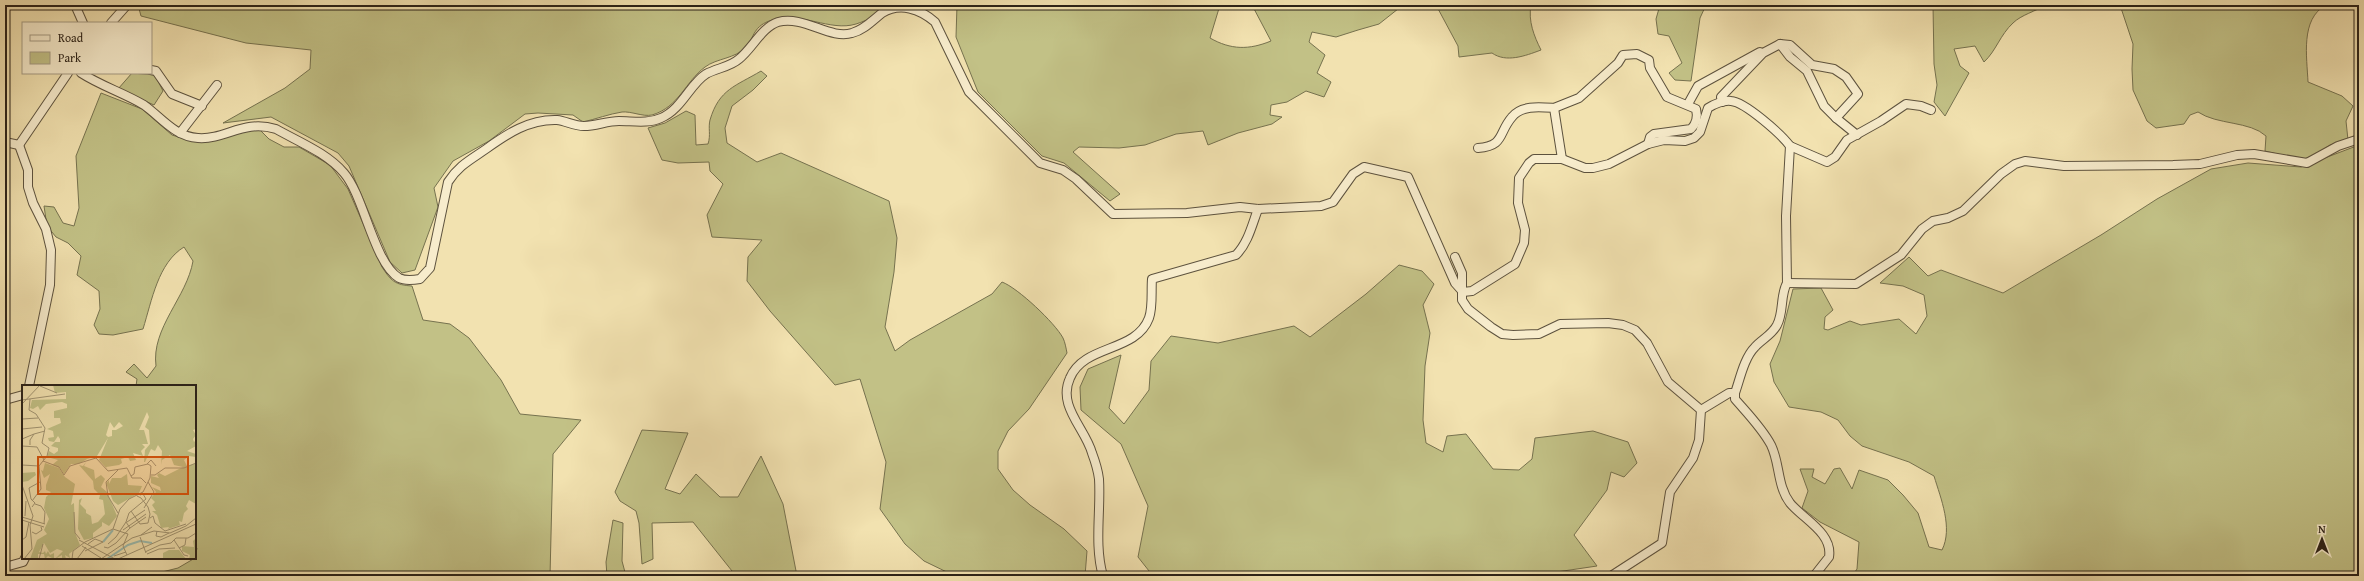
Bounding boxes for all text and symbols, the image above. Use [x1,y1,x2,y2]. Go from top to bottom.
legend [22,22,152,74]
text: Road [58,29,84,46]
text: Park [58,49,82,66]
inset map [22,385,196,559]
north arrow [2302,519,2342,559]
text: N [2318,521,2326,537]

